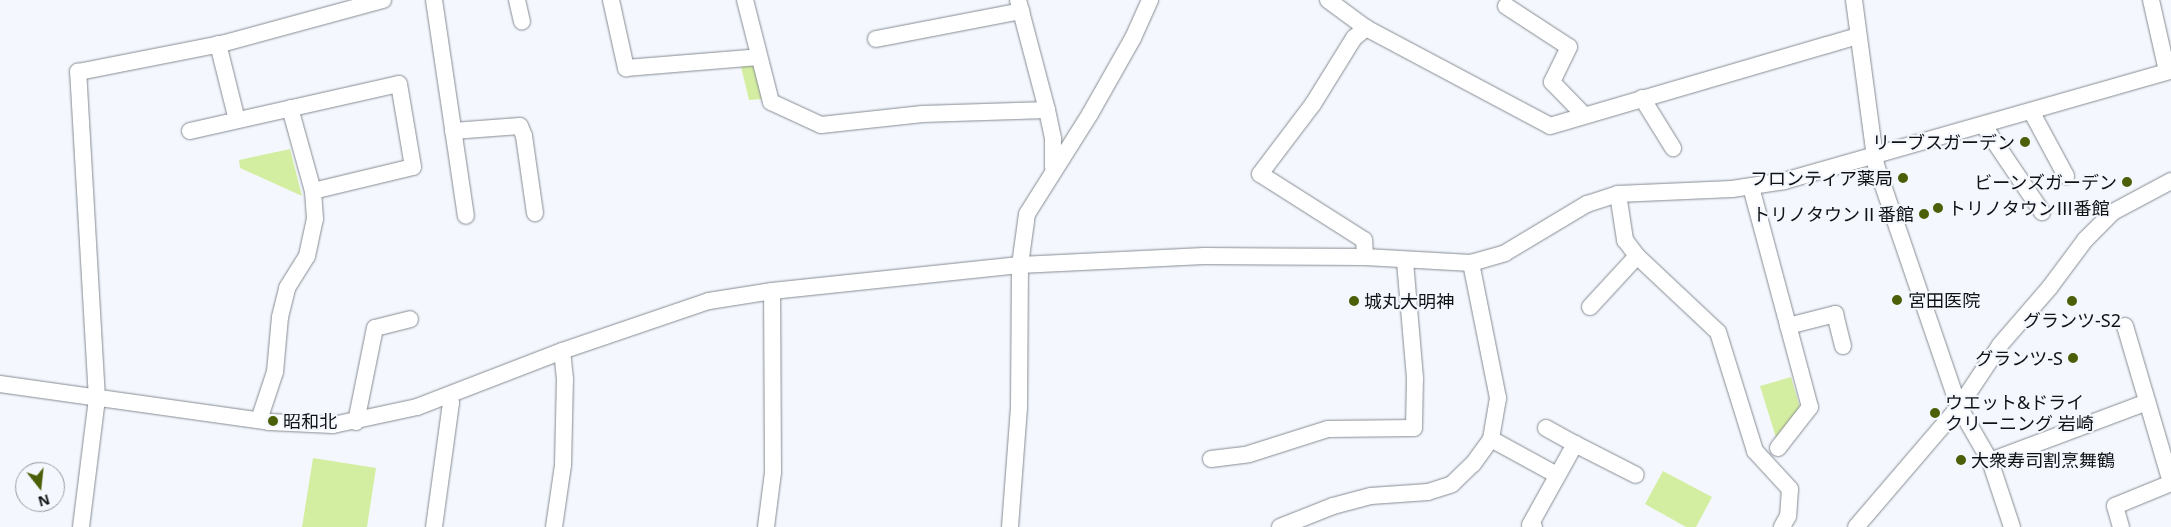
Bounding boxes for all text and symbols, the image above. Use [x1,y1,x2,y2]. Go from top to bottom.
place label: リーブスガーデン [1871,131,2015,153]
marker: リーブスガーデン [2019,136,2031,148]
place label: フロンティア薬局 [1749,167,1893,189]
place label: ビーンズガーデン [1973,171,2117,193]
marker: フロンティア薬局 [1897,172,1909,184]
marker: ビーンズガーデン [2121,176,2133,188]
place label: トリノタウンⅢ番館 [1948,197,2110,219]
marker: トリノタウンⅢ番館 [1932,202,1944,214]
place label: トリノタウンⅡ番館 [1752,203,1914,225]
marker: トリノタウンⅡ番館 [1918,208,1930,220]
place label: 宮田医院 [1908,289,1980,311]
place label: 城丸大明神 [1364,290,1454,312]
marker: 宮田医院 [1890,293,1904,307]
marker: 城丸大明神 [1348,295,1360,307]
marker: グランツ-S2 [2066,295,2078,307]
place label: グランツ-S2 [2023,309,2121,331]
place label: グランツ-S [1975,347,2063,369]
marker: グランツ-S [2067,352,2079,364]
place label: ウエット&ドライ クリーニング 岩崎 [1945,392,2094,434]
marker: ウエット&ドライ クリーニング 岩崎 [1929,407,1941,419]
place label: 昭和北 [283,410,337,432]
marker: 昭和北 [267,415,279,427]
place label: 大衆寿司割烹舞鶴 [1971,449,2115,471]
marker: 大衆寿司割烹舞鶴 [1955,454,1967,466]
north arrow [15,462,65,512]
text: N [36,490,52,512]

